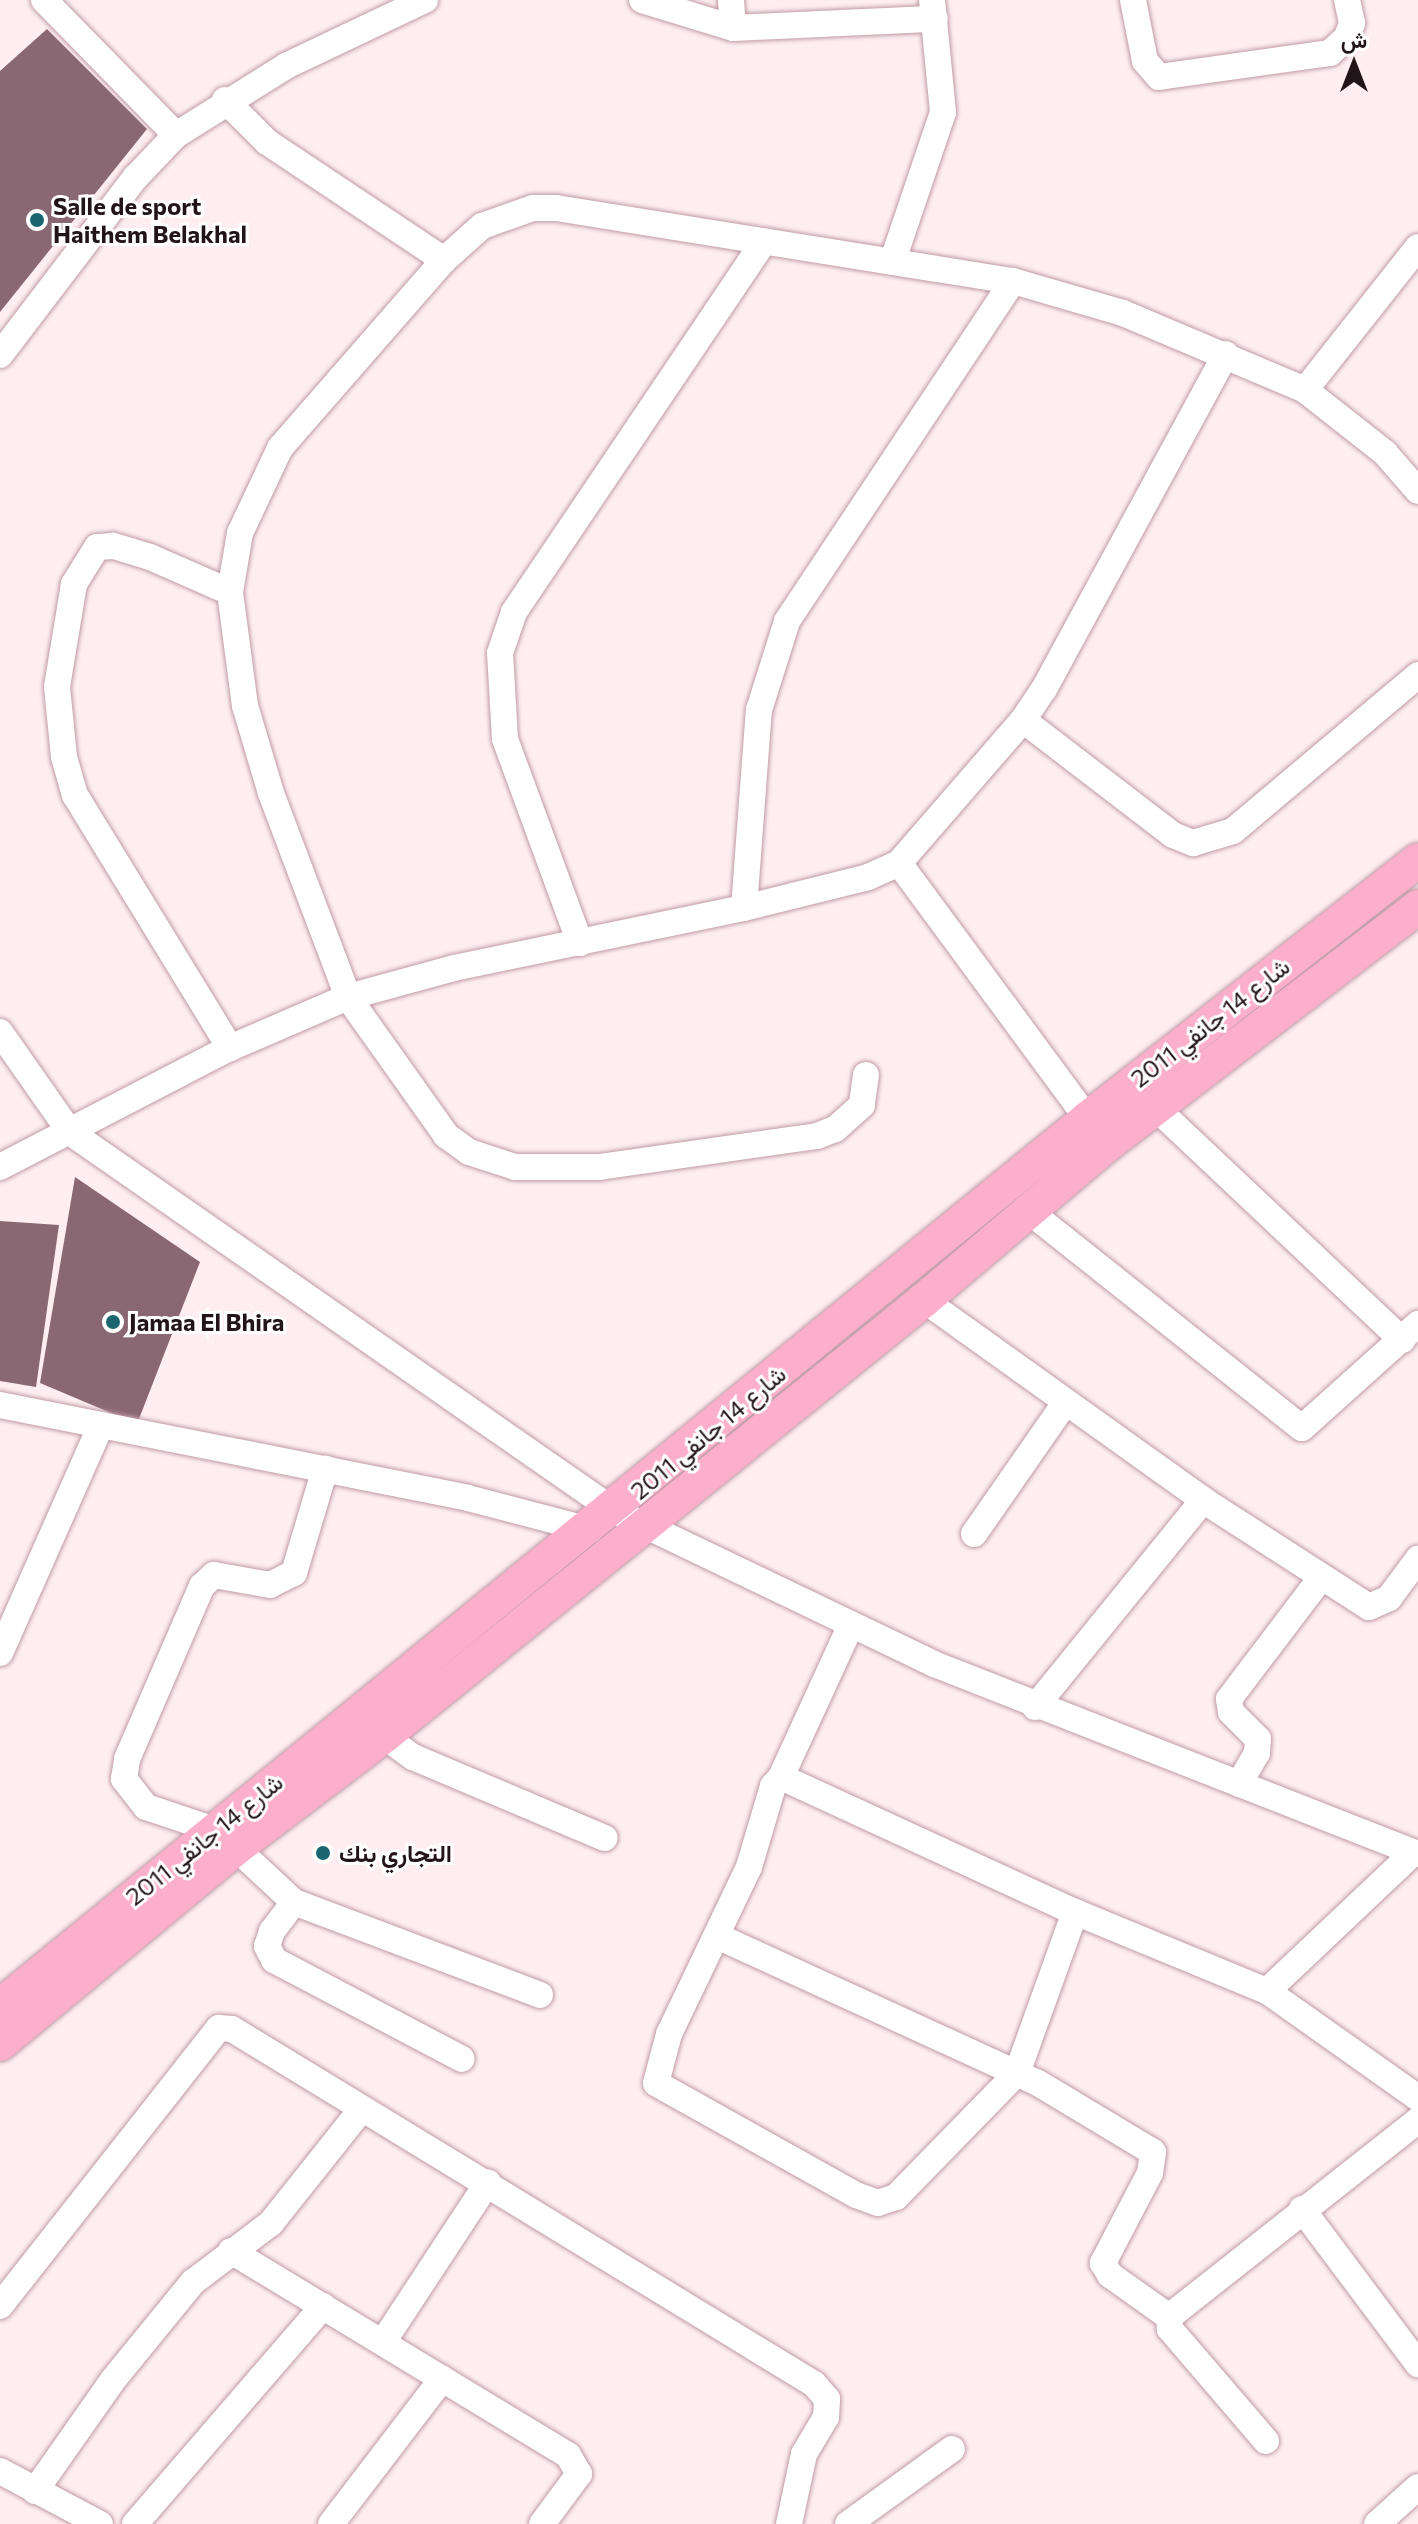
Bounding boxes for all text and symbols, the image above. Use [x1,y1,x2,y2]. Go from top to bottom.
north arrow [1314,24,1394,104]
text: ش [1341,26,1367,53]
place label: Salle de sport Haithem Belakhal [53,192,247,248]
marker: Salle de sport Haithem Belakhal [28,211,46,229]
street label: شارع 14 جانفي 2011 [1125,951,1295,1093]
place label: Jamaa El Bhira [129,1308,284,1336]
marker: Jamaa El Bhira [104,1313,122,1331]
street label: شارع 14 جانفي 2011 [625,1359,791,1505]
street label: شارع 14 جانفي 2011 [120,1767,288,1911]
place label: التجاري بنك [339,1839,452,1867]
marker: التجاري بنك [314,1844,332,1862]

